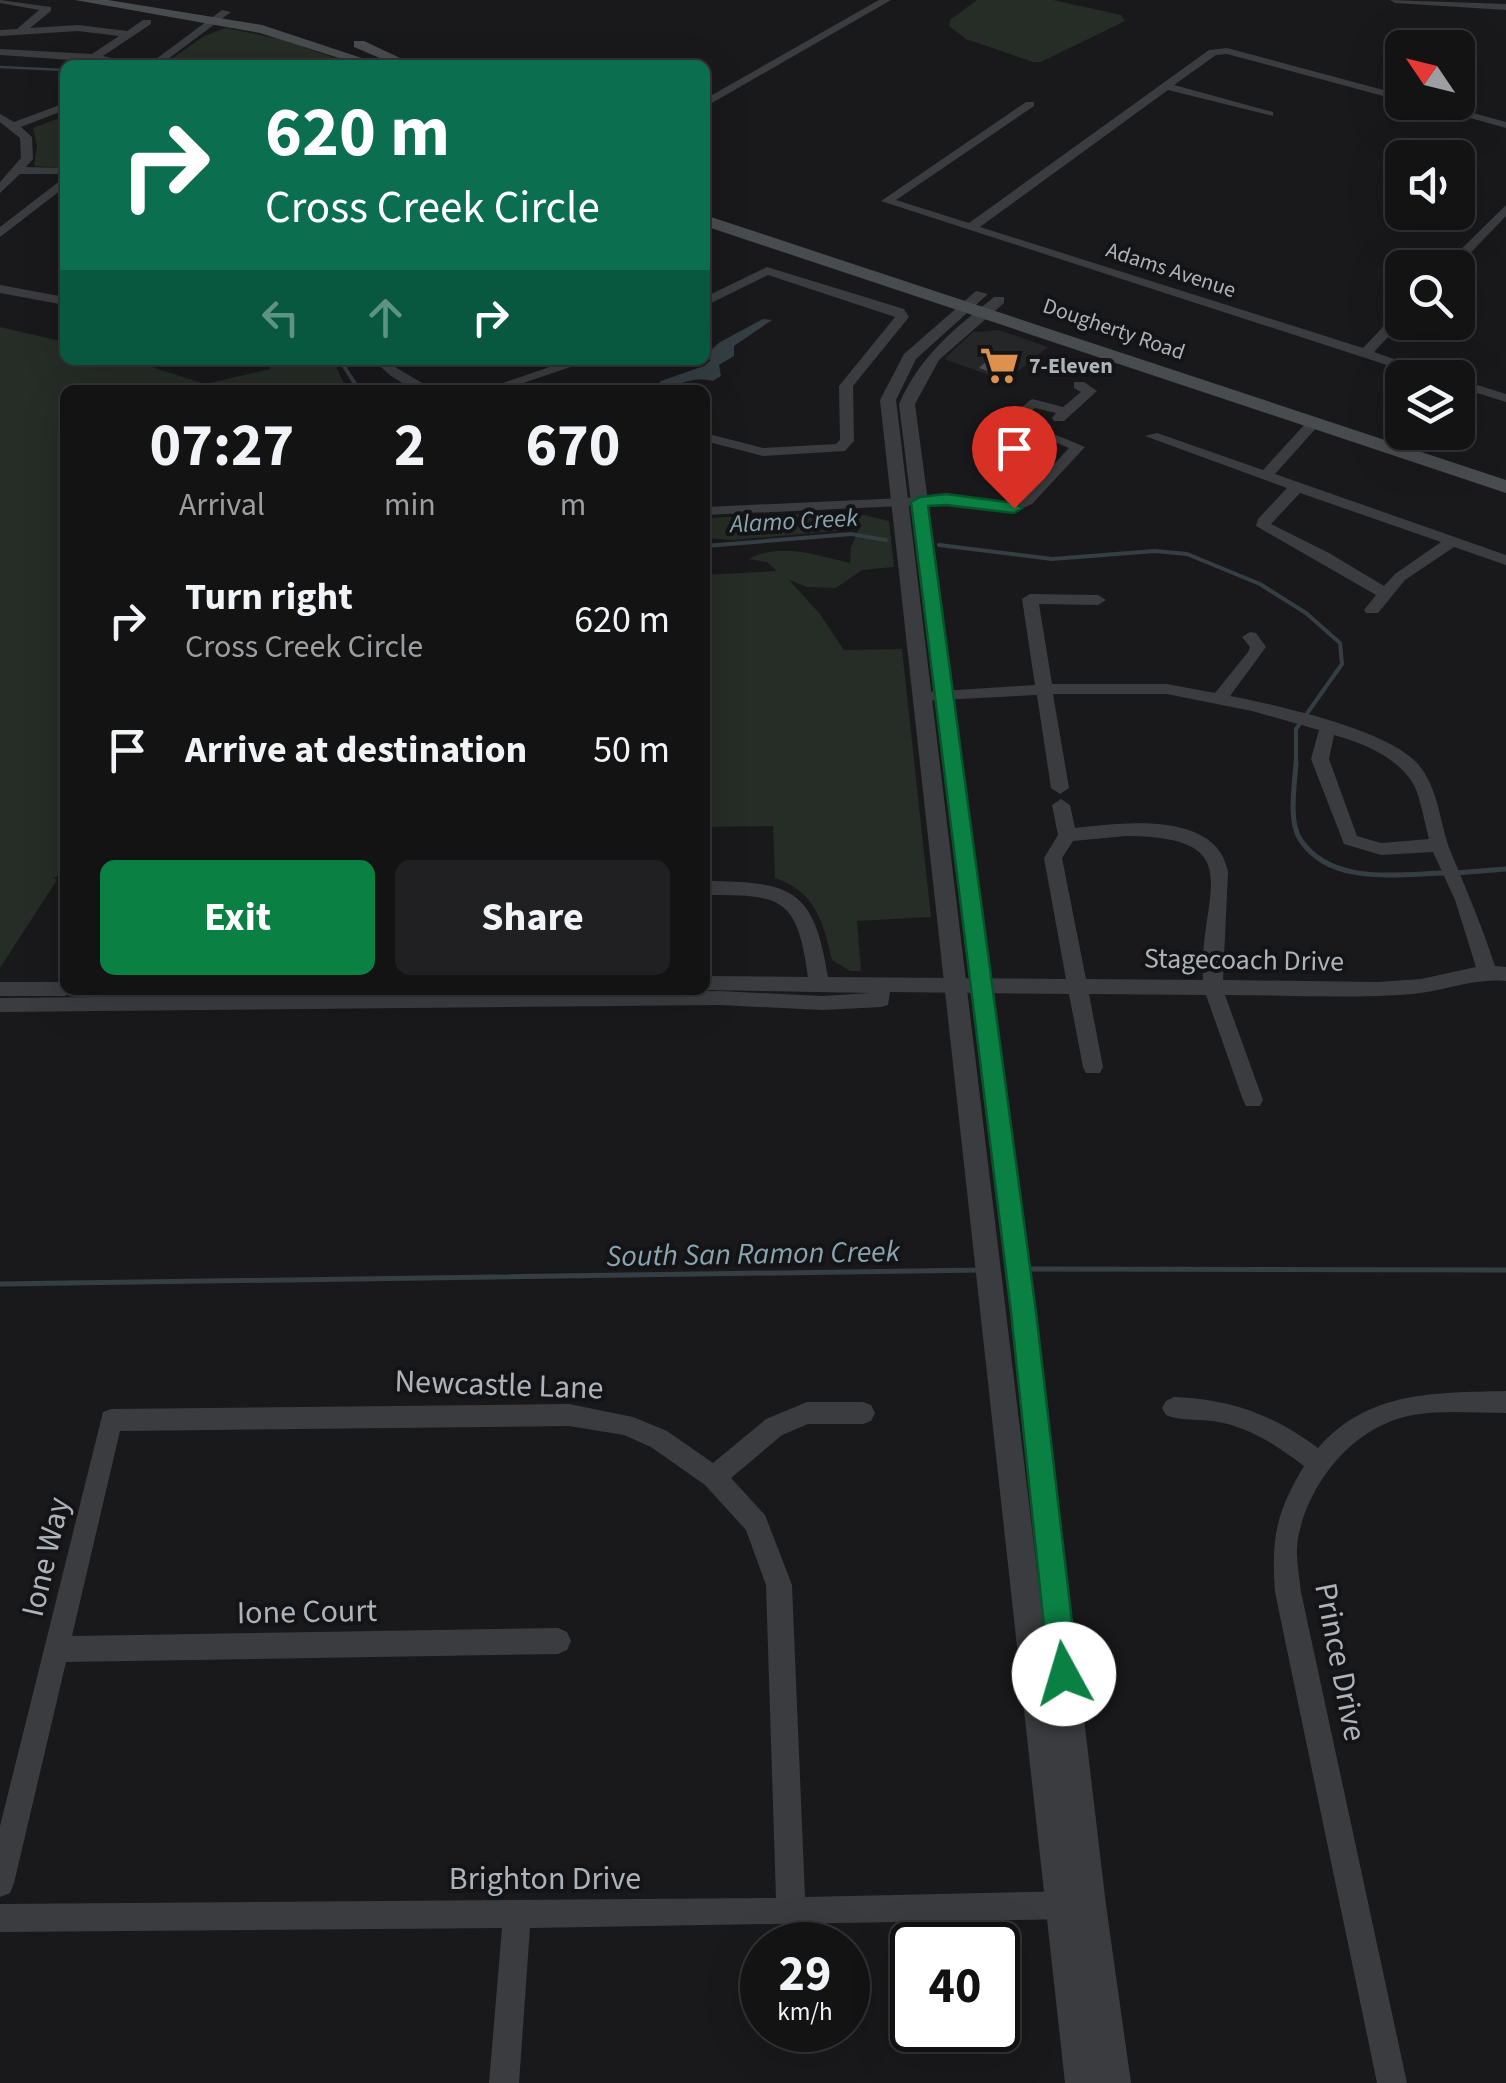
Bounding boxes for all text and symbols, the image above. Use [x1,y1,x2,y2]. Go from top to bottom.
north arrow [1385,30,1475,120]
map controls [1385,30,1475,450]
text: 620 m [265,83,450,183]
icon: right [100,100,230,230]
button: sound [1385,140,1475,230]
text: Cross Creek Circle [265,176,600,240]
street label: Adams Avenue [1102,234,1240,306]
button: search [1385,250,1475,340]
icon: left [253,290,308,345]
icon: ahead [358,290,413,345]
icon: right [463,290,518,345]
street label: Dougherty Road [1039,290,1189,368]
supermarket icon: 7-Eleven [978,345,1020,387]
place label: 7-Eleven [1029,350,1113,382]
button: layers [1385,360,1475,450]
text: 07:27 [150,404,294,489]
text: 2 [394,404,426,489]
text: 670 [525,404,620,489]
pin [972,406,1057,509]
icon: arrive [987,421,1042,476]
text: Arrival [179,482,265,528]
text: min [384,482,436,528]
text: m [560,482,586,528]
water label: Alamo Creek [727,500,860,542]
text: Turn right [185,570,353,624]
icon: right [100,593,155,648]
text: 620 m [574,593,670,647]
text: Cross Creek Circle [185,624,423,670]
icon: arrive [100,723,155,778]
text: Arrive at destination [185,723,527,777]
text: 50 m [593,723,670,777]
button: Exit [100,860,375,975]
button: Share [395,860,670,975]
street label: Stagecoach Drive [1144,938,1344,982]
water label: South San Ramon Creek [606,1230,901,1278]
street label: Newcastle Lane [394,1358,604,1412]
street label: Ione Way [10,1493,82,1621]
street label: Prince Drive [1302,1579,1378,1745]
street label: Ione Court [236,1588,378,1636]
position arrow [1012,1622,1116,1726]
street label: Brighton Drive [449,1856,641,1902]
speed limit sign: 40 [890,1922,1020,2052]
text: 29 [779,1939,831,2010]
text: km/h [777,1994,833,2030]

